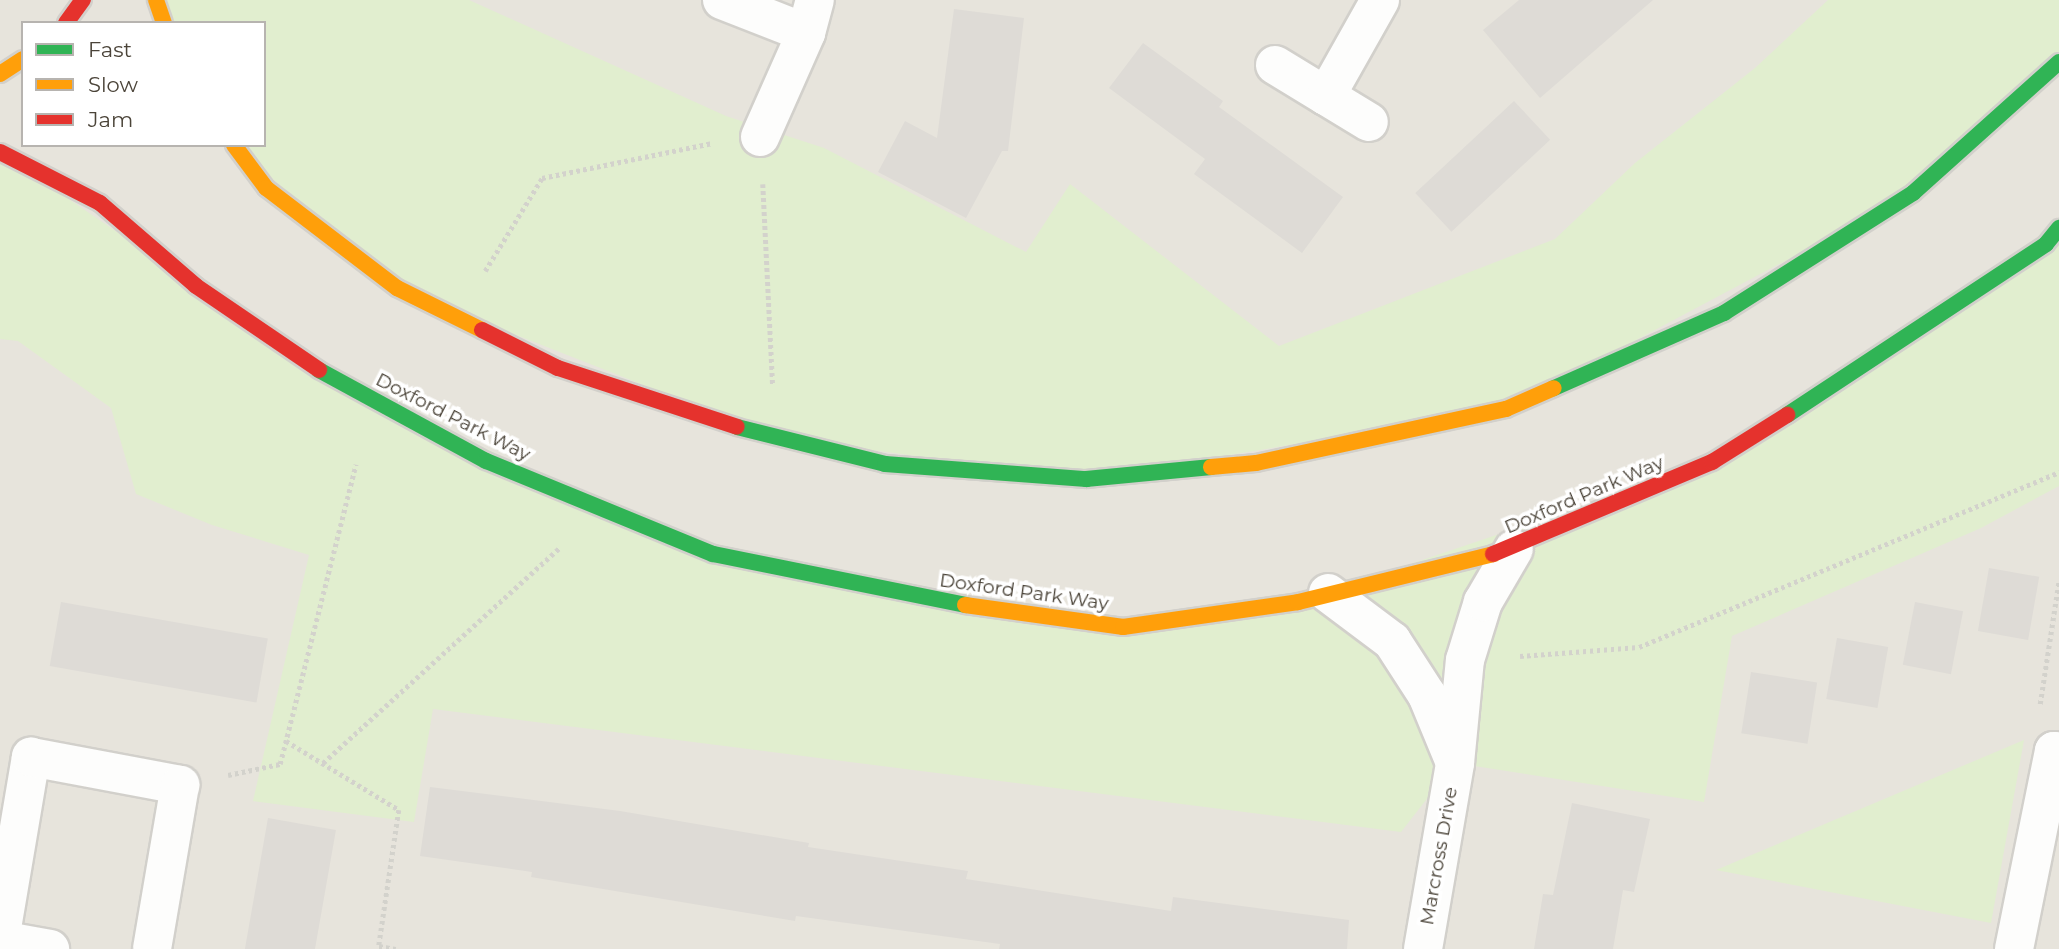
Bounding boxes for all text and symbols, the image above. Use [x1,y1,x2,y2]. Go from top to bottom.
legend [21,21,266,147]
text: Fast [88,37,132,62]
text: Slow [88,72,138,97]
text: Jam [88,107,133,132]
street label: Doxford Park Way [372,368,534,466]
street label: Doxford Park Way [1501,451,1667,539]
street label: Doxford Park Way [938,569,1110,615]
street label: Marcross Drive [1416,785,1462,927]

